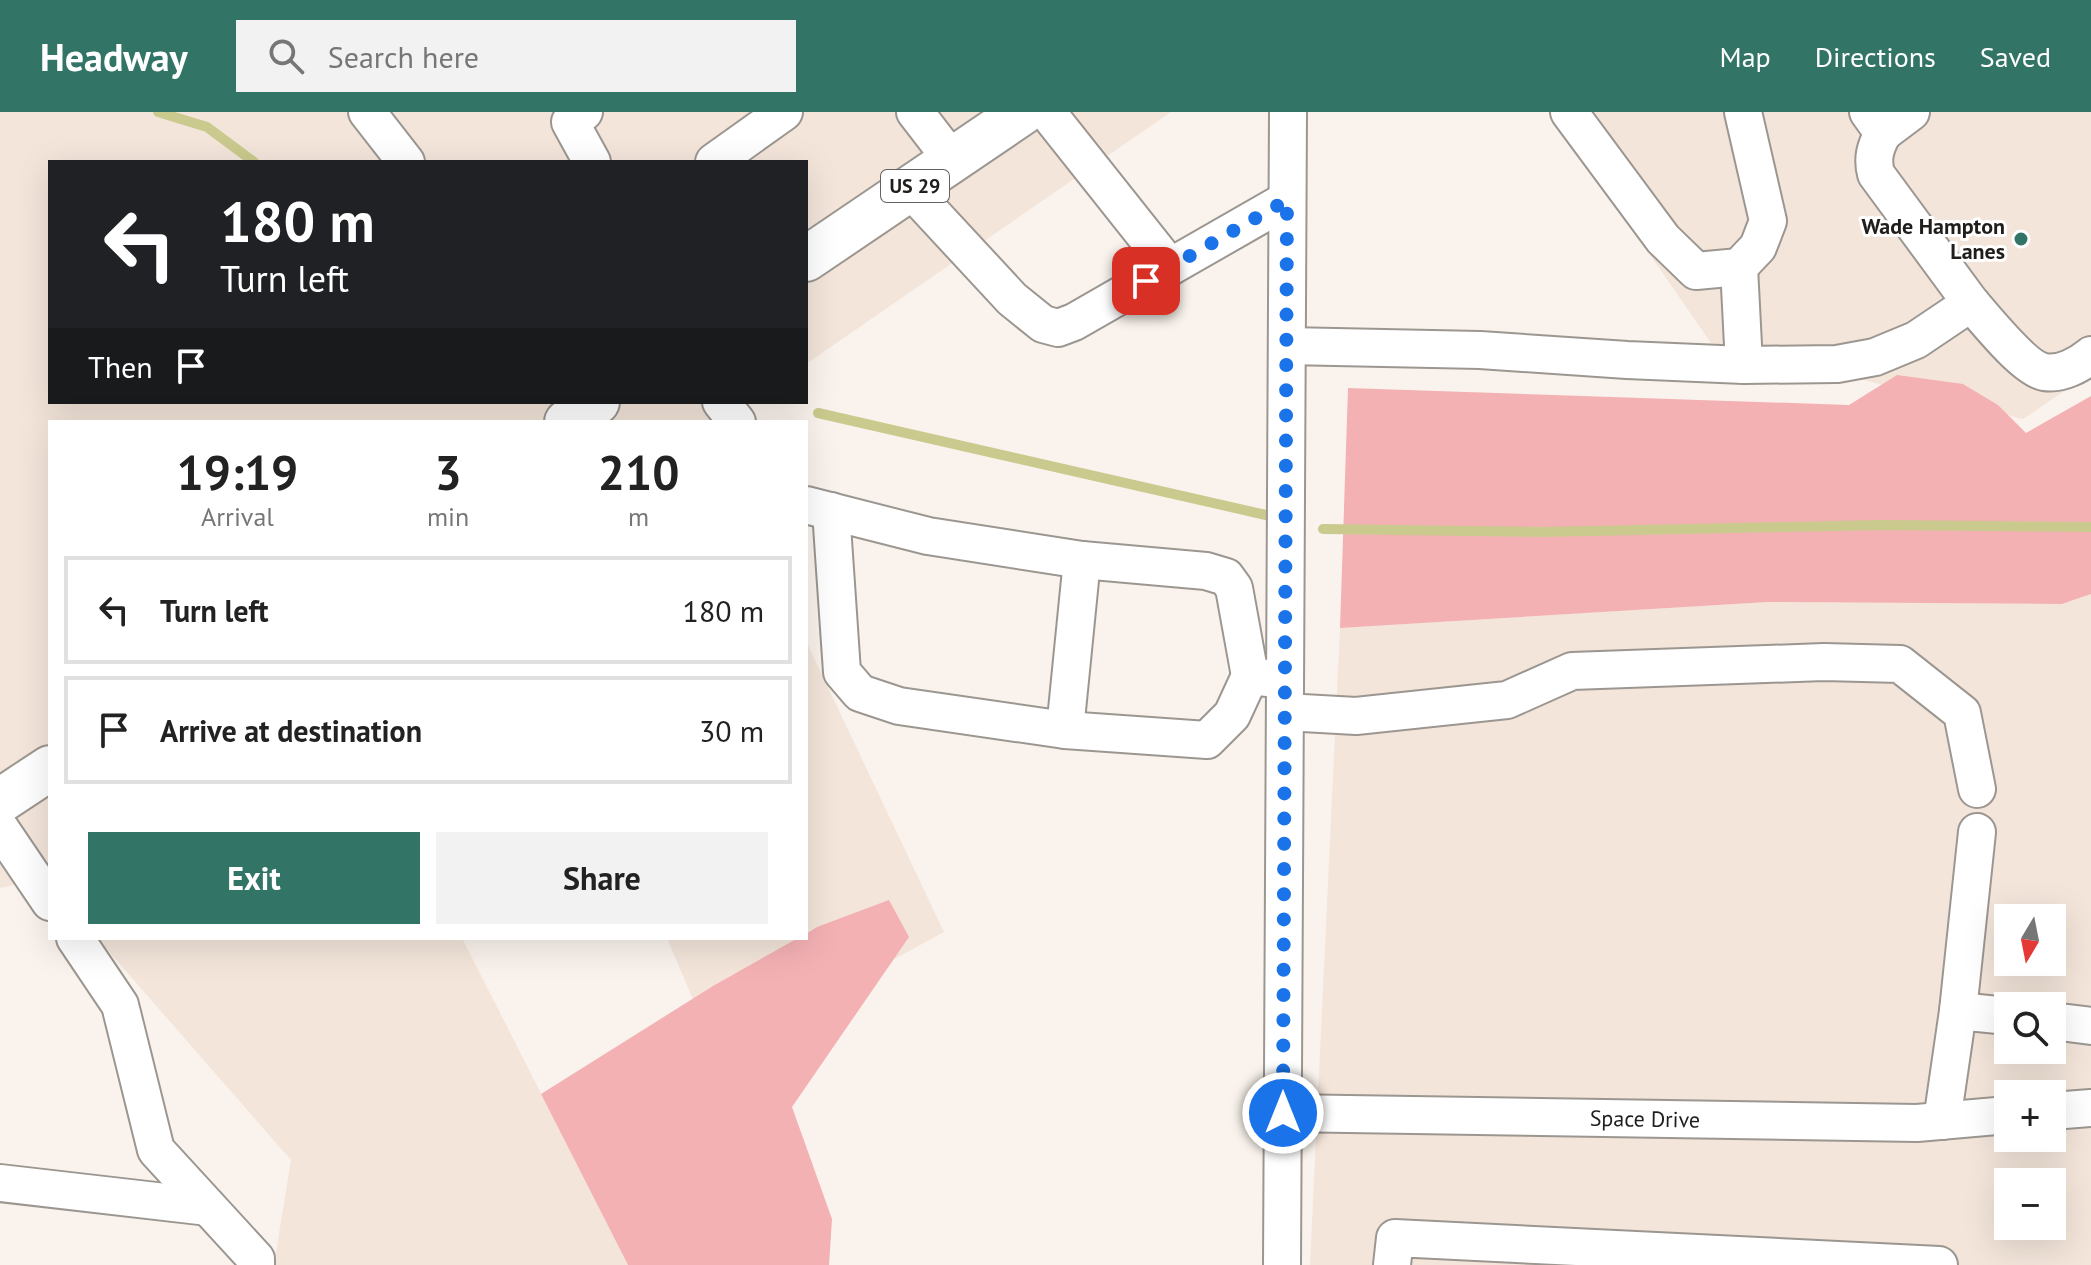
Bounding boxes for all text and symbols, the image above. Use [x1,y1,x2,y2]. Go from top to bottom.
search box [236,20,796,92]
text: Headway [40,32,188,81]
icon: search [264,34,308,78]
text: Search here [328,37,479,76]
text: Map [1720,38,1771,75]
text: Directions [1815,38,1936,75]
text: Saved [1980,38,2051,75]
road number: US 29 [881,170,949,202]
text: 180 m [220,185,375,257]
icon: left [88,192,192,296]
place label: Wade Hampton Lanes [1861,212,2005,265]
marker: Wade Hampton Lanes [2012,230,2030,248]
pin [1112,247,1180,315]
text: Turn left [220,255,349,302]
icon: arrive [1124,259,1168,303]
icon: arrive [169,344,213,388]
text: Then [88,347,153,386]
text: 19:19 [177,441,298,503]
text: 3 [434,441,462,503]
text: 210 [598,441,679,503]
text: Arrival [201,500,274,533]
text: min [427,500,469,533]
text: m [628,500,649,533]
icon: left [92,588,136,632]
text: Turn left [160,591,268,630]
text: 180 m [683,591,764,630]
icon: arrive [92,708,136,752]
text: Arrive at destination [160,711,422,750]
text: 30 m [699,711,764,750]
button: Exit [88,832,420,924]
button: Share [436,832,768,924]
north arrow [1994,904,2066,976]
map controls [1994,904,2066,1240]
button: search [1994,992,2066,1064]
position arrow [1241,1071,1325,1155]
button: + [1994,1080,2066,1152]
street label: Space Drive [1590,1104,1700,1134]
button: − [1994,1168,2066,1240]

